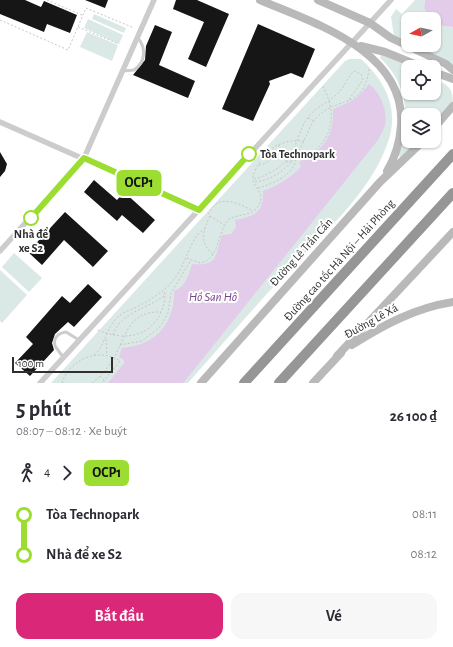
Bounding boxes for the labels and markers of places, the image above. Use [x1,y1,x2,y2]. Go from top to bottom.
marker: Tòa Technopark [241,146,257,162]
place label: Tòa Technopark [260,148,335,160]
marker: Nhà để xe S2 [23,210,39,226]
place label: Nhà để xe S2 [14,227,49,254]

